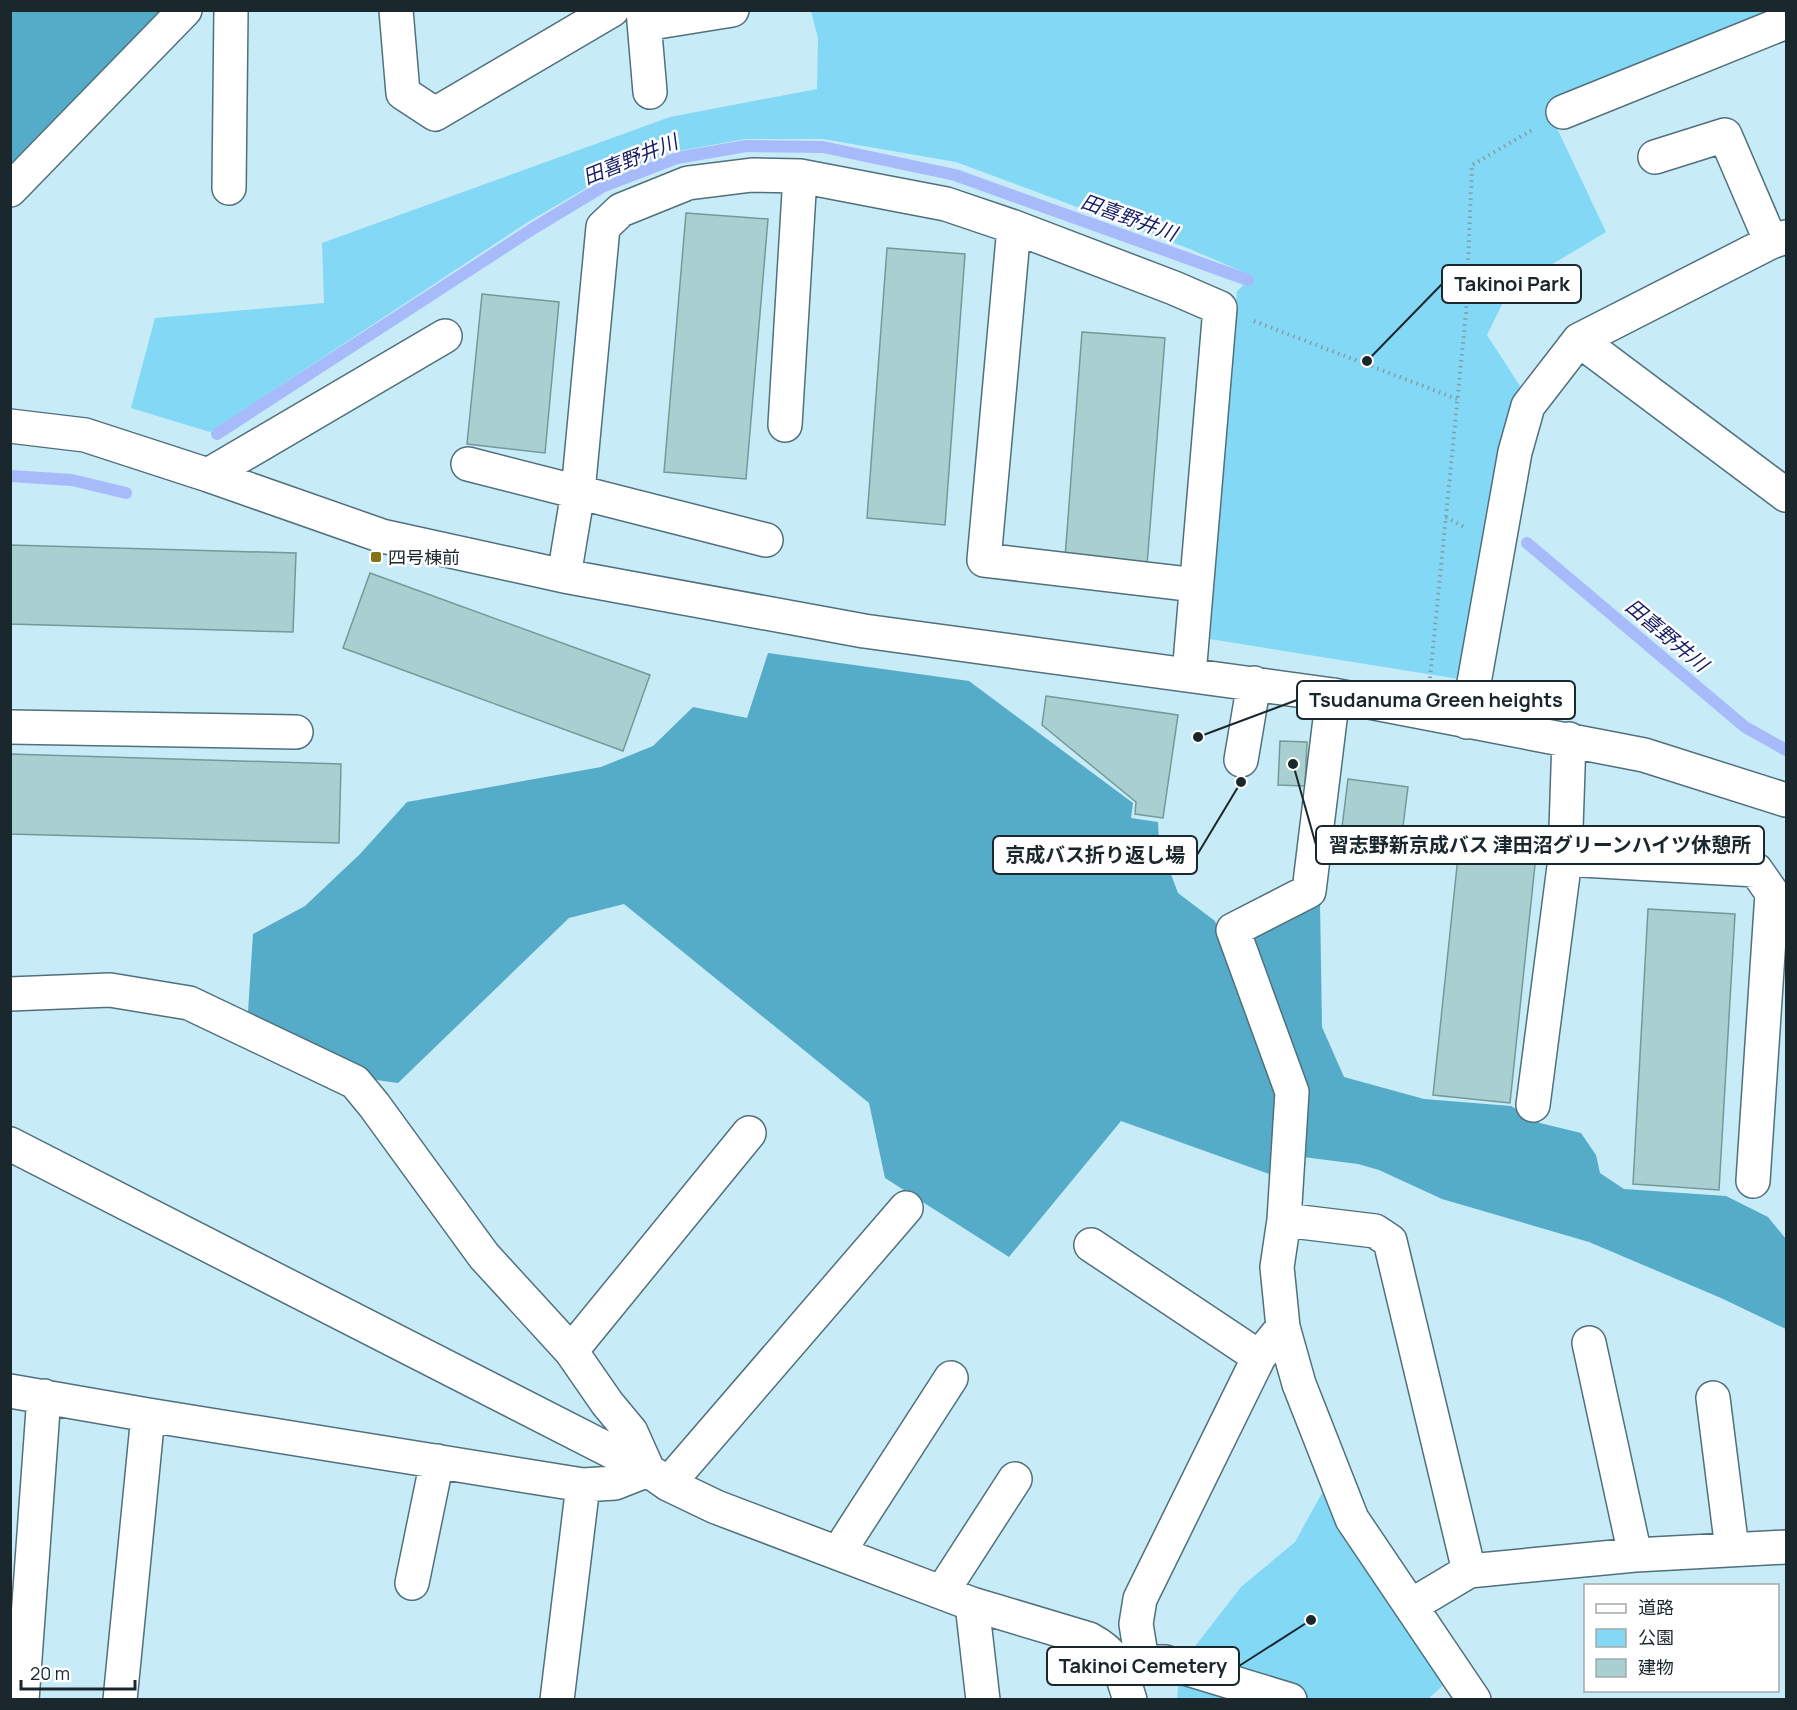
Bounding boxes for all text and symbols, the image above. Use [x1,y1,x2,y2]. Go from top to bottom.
water label: 田喜野井川 [579,127,683,190]
water label: 田喜野井川 [1077,187,1182,247]
callout: Takinoi Park [1442,265,1581,303]
text: Takinoi Park [1454,270,1571,297]
place label: 四号棟前 [388,545,460,569]
marker: 四号棟前 [369,550,383,564]
water label: 田喜野井川 [1620,593,1716,679]
callout: Tsudanuma Green heights [1297,681,1575,719]
text: Tsudanuma Green heights [1309,686,1563,713]
callout: 習志野新京成バス 津田沼グリーンハイツ休憩所 [1316,826,1764,864]
text: 習志野新京成バス 津田沼グリーンハイツ休憩所 [1329,831,1751,858]
callout: 京成バス折り返し場 [993,836,1197,874]
text: 京成バス折り返し場 [1005,841,1185,868]
legend [1584,1584,1779,1692]
text: 道路 [1638,1595,1674,1619]
text: 公園 [1638,1625,1674,1649]
callout: Takinoi Cemetery [1047,1647,1239,1685]
text: Takinoi Cemetery [1059,1652,1228,1679]
scale bar [21,1653,135,1691]
text: 建物 [1638,1655,1674,1679]
text: 20 m [30,1661,70,1685]

